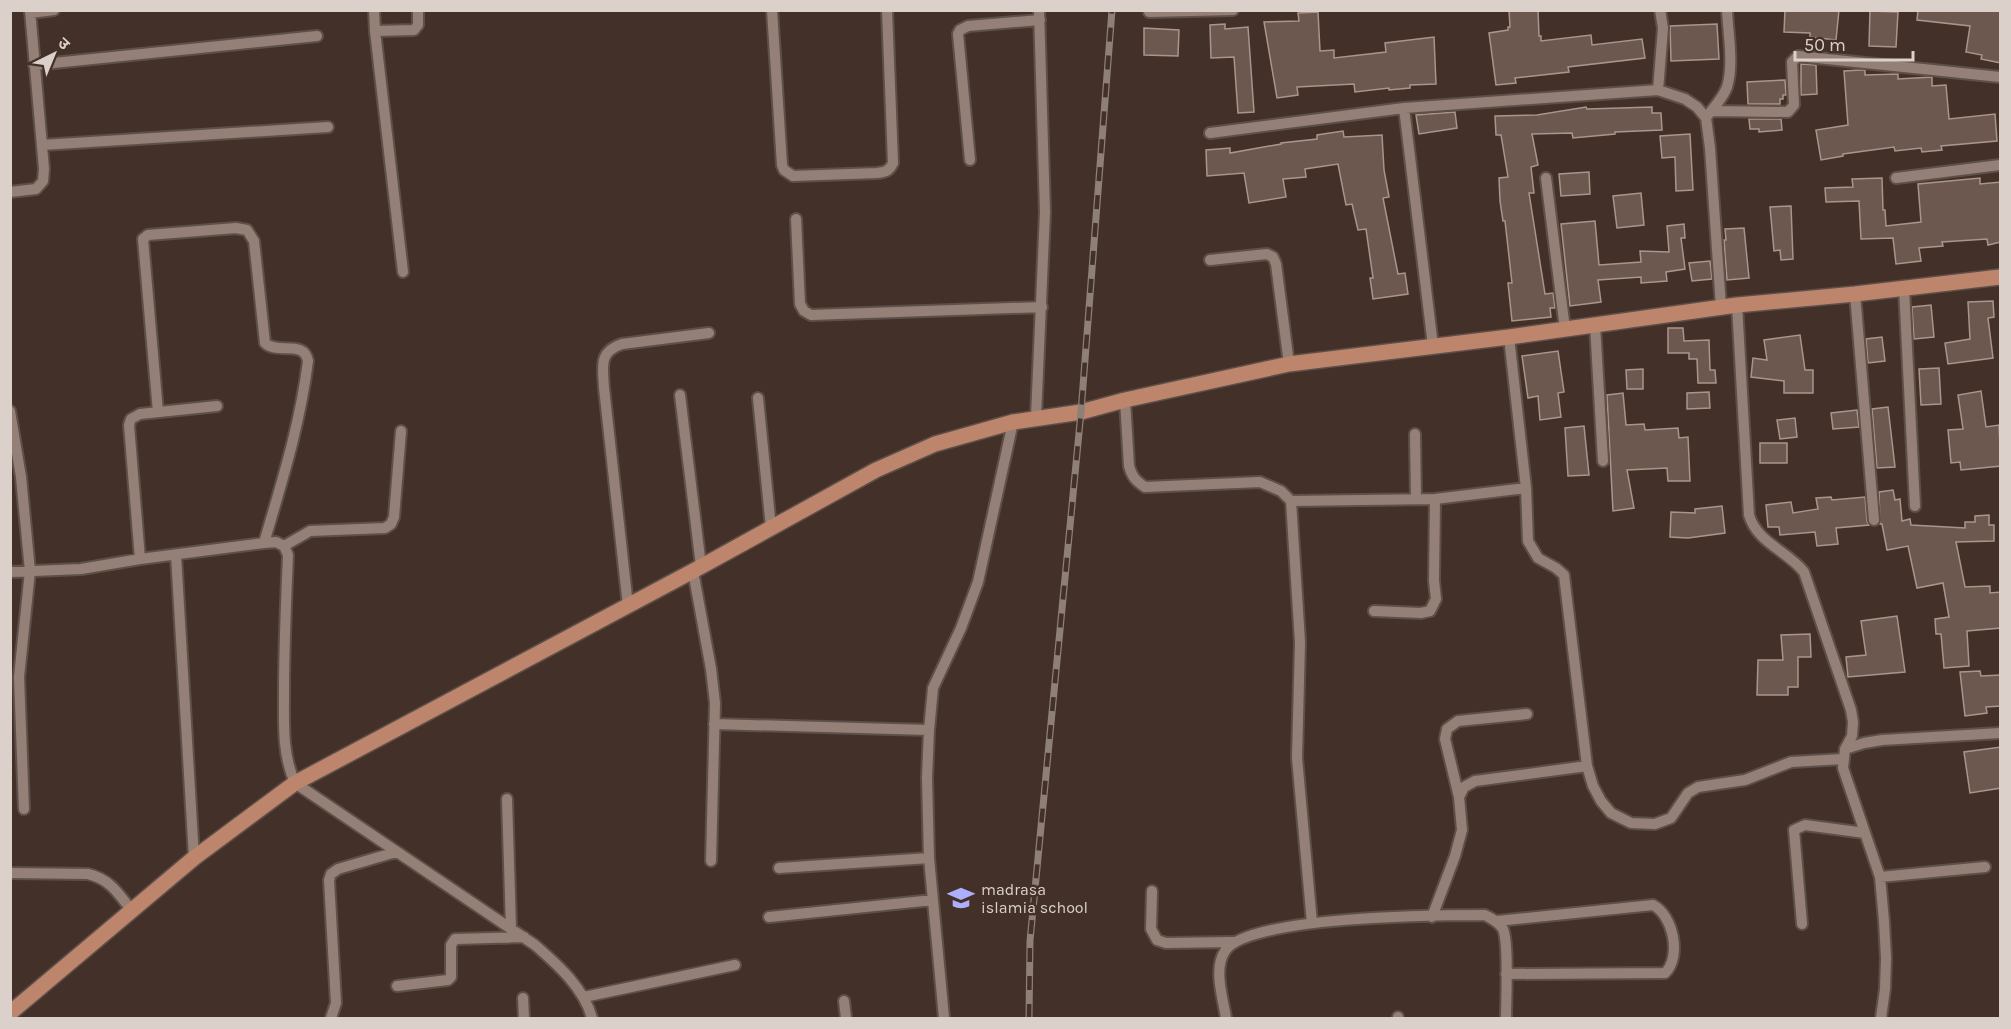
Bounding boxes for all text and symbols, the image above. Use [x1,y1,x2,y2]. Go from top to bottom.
north arrow [24,24,84,84]
scale bar [1795,24,1914,62]
text: उ [54,33,74,54]
text: 50 m [1804,34,1846,56]
place label: madrasa islamia school [981,880,1088,917]
school or university icon: madrasa islamia school [946,883,976,913]

